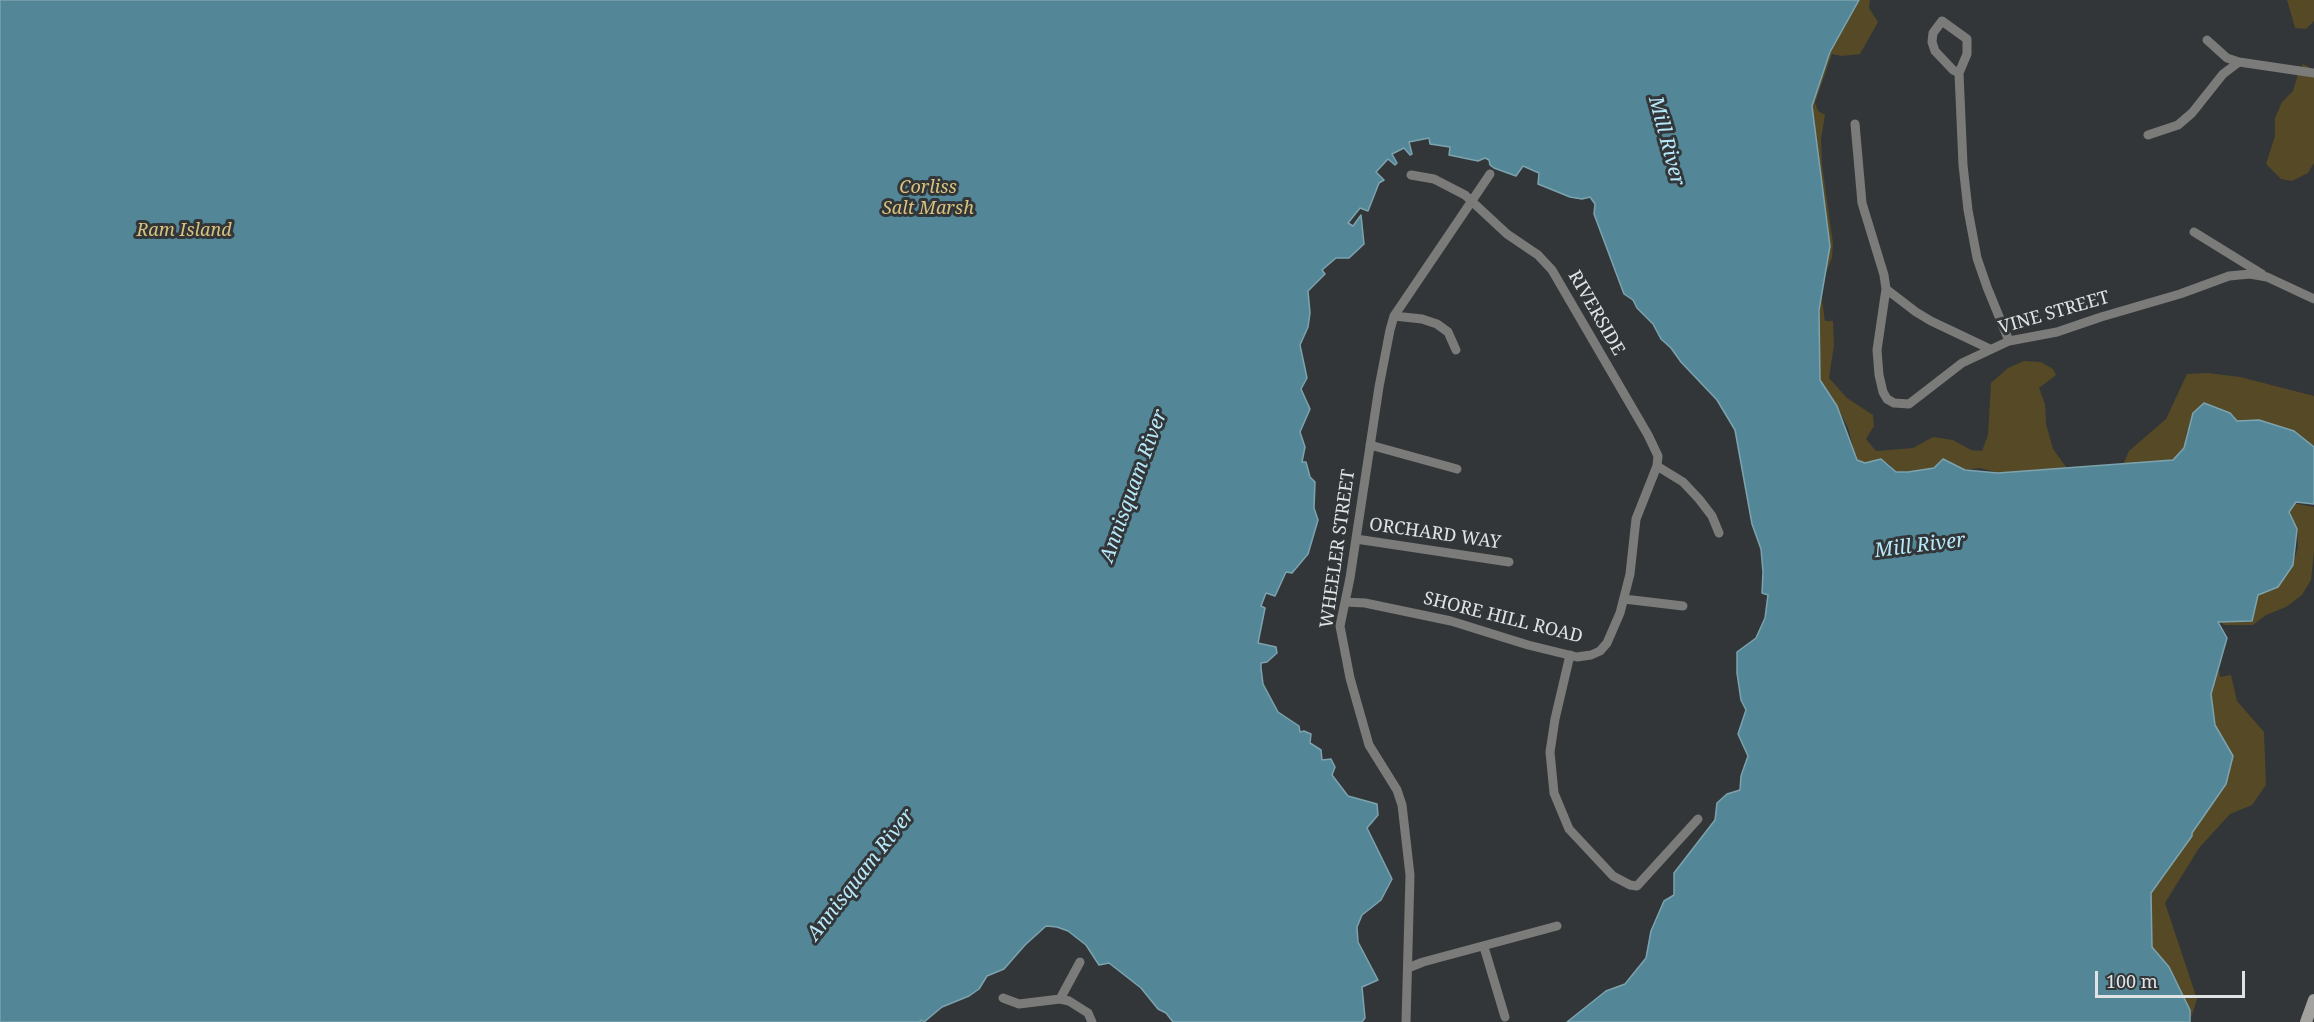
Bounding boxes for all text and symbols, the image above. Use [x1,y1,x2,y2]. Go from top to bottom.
water label: Mill River [1643,94,1689,188]
park label: Corliss Salt Marsh [882,177,974,219]
park label: Ram Island [136,220,232,242]
street label: RIVERSIDE [1563,267,1629,359]
street label: VINE STREET [1996,287,2112,339]
water label: Annisquam River [1095,406,1173,566]
street label: WHEELER STREET [1316,468,1360,630]
street label: ORCHARD WAY [1368,514,1502,554]
water label: Mill River [1873,529,1967,563]
street label: SHORE HILL ROAD [1421,588,1585,648]
water label: Annisquam River [802,804,920,946]
scale bar [2098,959,2248,997]
text: 100 m [2106,969,2158,993]

